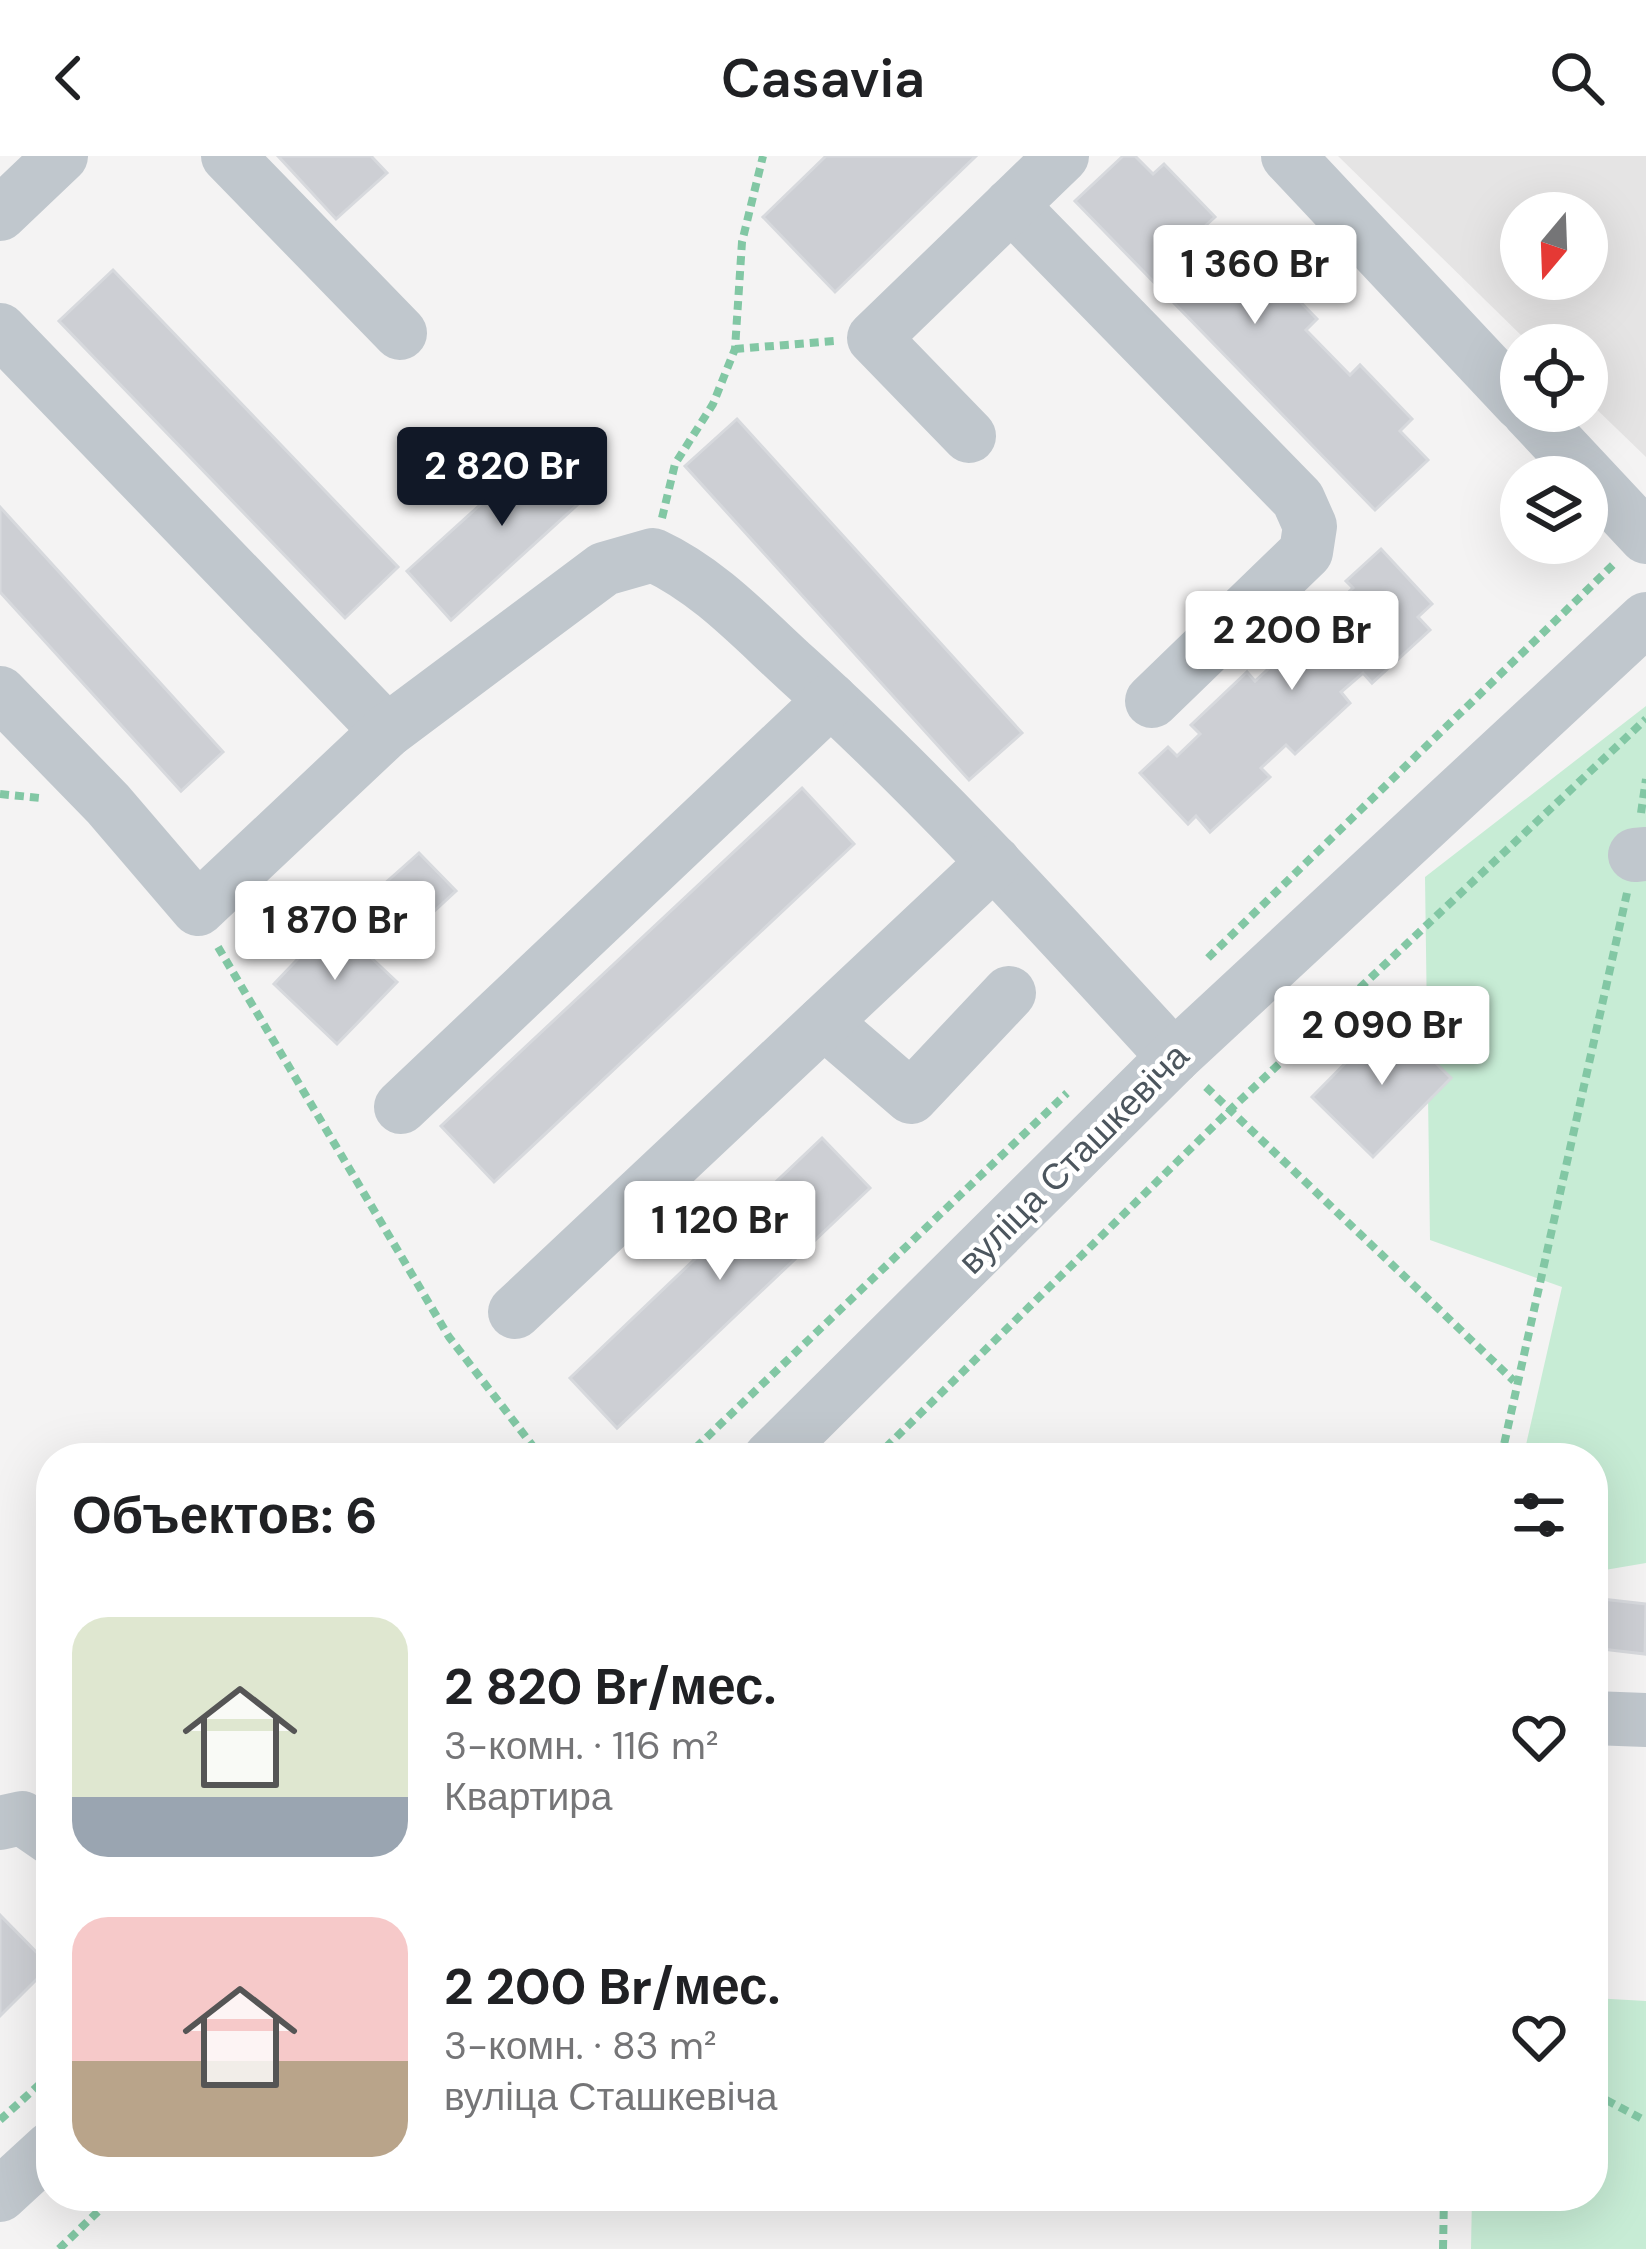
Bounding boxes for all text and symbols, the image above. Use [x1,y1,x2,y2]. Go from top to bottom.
text: Casavia [721,43,925,114]
icon: back [36,45,102,111]
icon: search [1544,45,1610,111]
north arrow [1500,192,1608,300]
map controls [1500,192,1608,564]
pin: 1 360 Br [1131,225,1379,327]
text: 1 360 Br [1180,238,1330,289]
button: locate [1500,324,1608,432]
pin: 2 820 Br [378,427,626,529]
text: 2 820 Br [424,440,580,491]
button: layers [1500,456,1608,564]
pin: 2 200 Br [1168,591,1416,693]
text: 2 200 Br [1213,604,1371,655]
pin: 1 870 Br [211,881,459,983]
text: 1 870 Br [262,894,408,945]
pin: 2 090 Br [1258,986,1506,1088]
text: 2 090 Br [1301,999,1463,1050]
street label: вуліца Сташкевіча [948,1032,1199,1284]
pin: 1 120 Br [596,1181,844,1283]
text: 1 120 Br [651,1194,789,1245]
text: Объектов: 6 [72,1482,378,1549]
icon: filters [1506,1482,1572,1548]
text: 2 820 Br/мес. [444,1653,776,1720]
icon: home [168,1665,312,1809]
icon: heart [1506,1704,1572,1770]
text: 3-комн. · 116 m² [444,1720,719,1771]
text: Квартира [444,1771,613,1822]
text: 2 200 Br/мес. [444,1953,780,2020]
icon: home [168,1965,312,2109]
icon: heart [1506,2004,1572,2070]
text: 3-комн. · 83 m² [444,2020,717,2071]
text: вуліца Сташкевіча [444,2071,777,2122]

